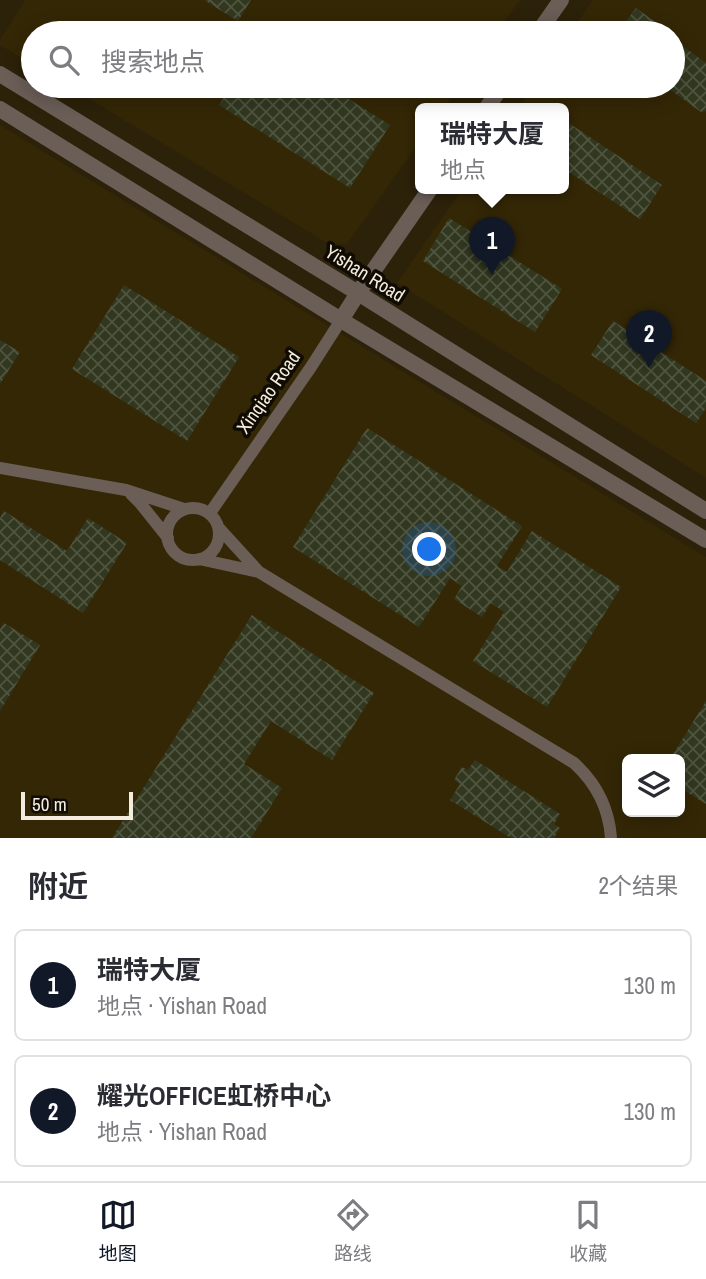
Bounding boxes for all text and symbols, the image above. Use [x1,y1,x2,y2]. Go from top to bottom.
search box [21,21,685,98]
icon: search [45,41,83,79]
text: 搜索地点 [101,44,205,79]
popup [415,103,569,194]
text: 瑞特大厦 [440,116,544,151]
text: 地点 [440,154,486,185]
pin: 1 [469,217,515,275]
street label: Yishan Road [320,238,410,308]
pin: 2 [626,310,672,368]
street label: Xinqiao Road [230,346,306,438]
your location [412,532,446,566]
map controls [622,754,685,817]
button: layers [622,754,685,817]
scale bar [21,789,133,821]
text: 50 m [32,791,67,817]
text: 附近 [28,866,88,906]
text: 2个结果 [599,870,678,901]
text: 瑞特大厦 [97,952,201,987]
text: 1 [48,970,58,1001]
text: 130 m [624,970,676,1001]
text: 地点 · Yishan Road [97,990,267,1021]
text: 耀光OFFICE虹桥中心 [97,1078,331,1113]
text: 2 [48,1096,58,1127]
text: 130 m [624,1096,676,1127]
text: 地点 · Yishan Road [97,1116,267,1147]
tab: 地图 [99,1196,137,1266]
tab: 路线 [334,1196,372,1266]
tab: 收藏 [569,1196,607,1266]

